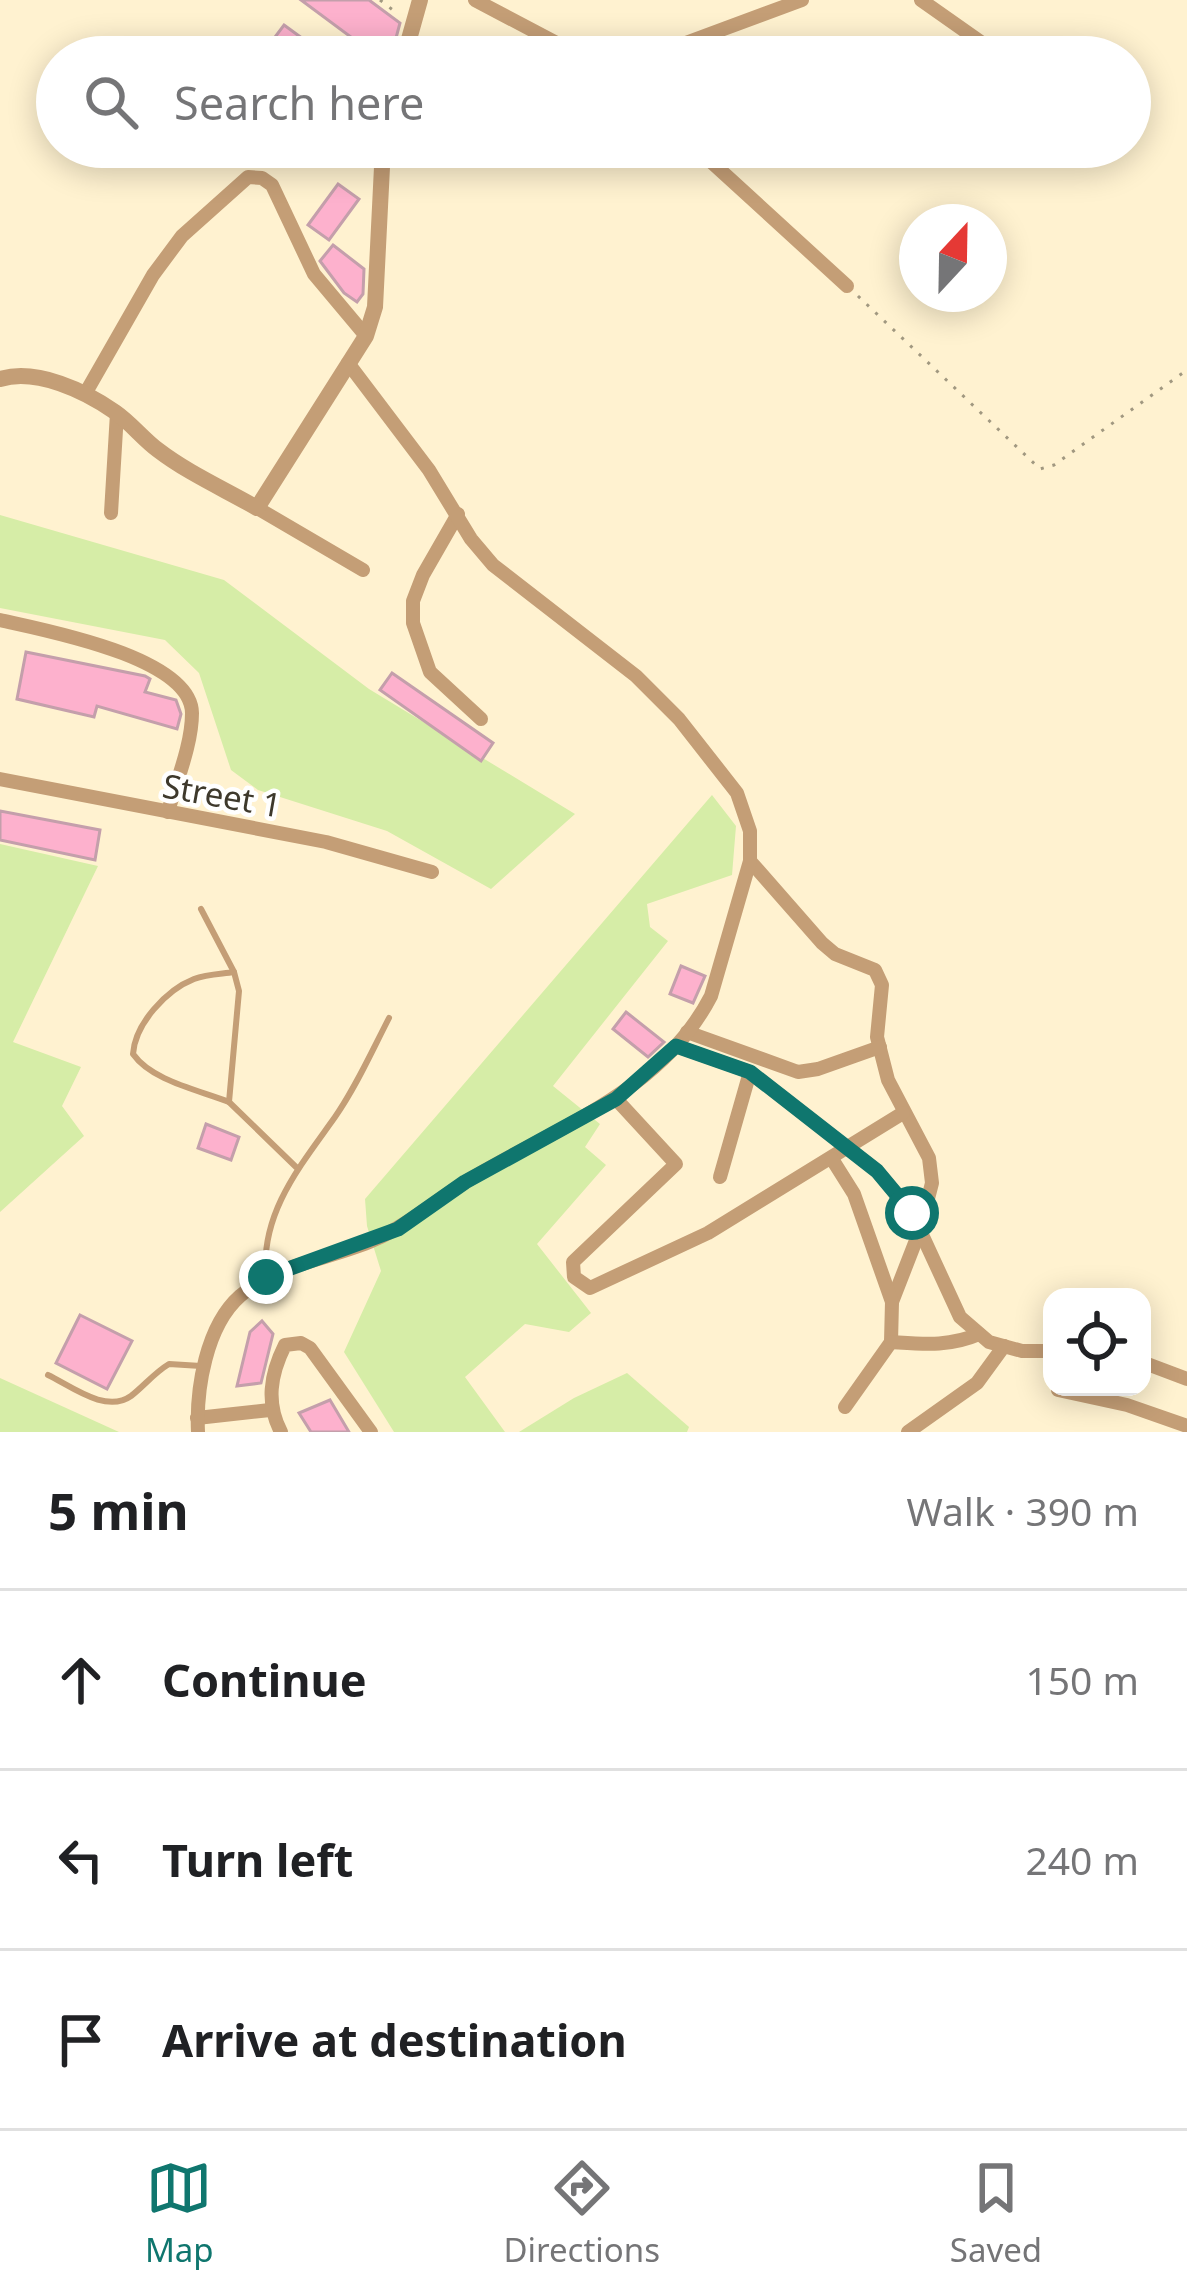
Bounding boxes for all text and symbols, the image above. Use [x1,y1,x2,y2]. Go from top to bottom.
search box [36,36,1151,168]
icon: search [78,69,144,135]
text: Search here [174,72,424,133]
north arrow [899,204,1007,312]
street label: Street 1 [159,762,285,828]
route start [885,1186,939,1240]
route end [239,1250,293,1304]
map controls [1043,1288,1151,1396]
button: locate [1043,1288,1151,1396]
text: 5 min [48,1475,189,1545]
text: Walk · 390 m [906,1484,1139,1537]
icon: ahead [48,1647,114,1713]
text: Continue [162,1649,367,1710]
text: 150 m [1025,1653,1139,1706]
icon: left [48,1827,114,1893]
text: Turn left [162,1829,353,1890]
text: 240 m [1025,1833,1139,1886]
icon: arrive [48,2007,114,2073]
text: Arrive at destination [162,2009,627,2070]
tab: Map [145,2155,214,2272]
tab: Directions [503,2155,660,2272]
tab: Saved [950,2155,1042,2272]

